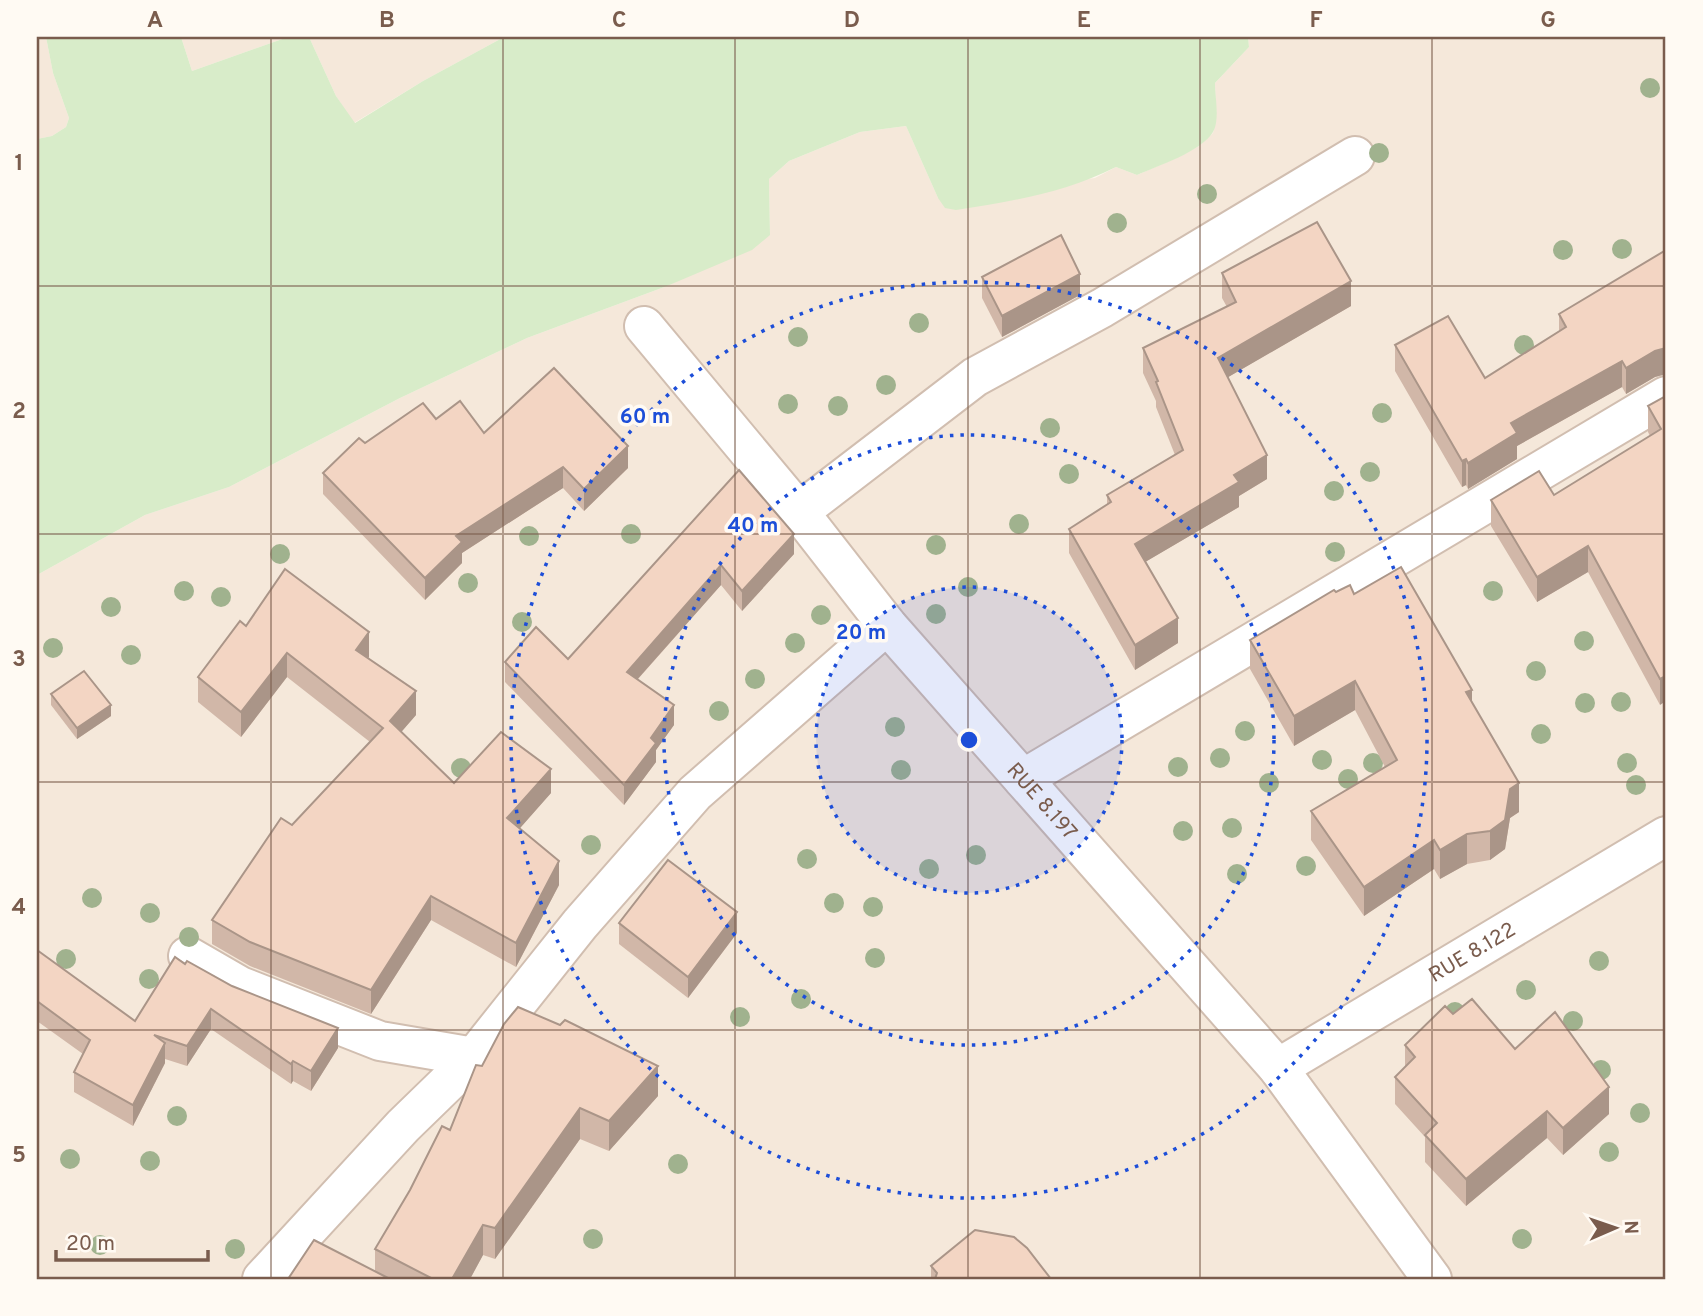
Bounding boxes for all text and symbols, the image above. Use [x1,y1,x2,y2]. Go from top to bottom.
text: A [147,7,163,36]
text: B [379,7,395,36]
text: C [612,7,626,36]
text: D [844,7,860,36]
text: E [1077,7,1091,36]
text: F [1309,7,1323,36]
text: G [1540,7,1556,36]
text: 1 [14,150,24,179]
text: 2 [12,398,26,427]
text: 60 m [620,404,670,431]
text: 40 m [728,513,778,540]
text: 20 m [836,620,886,647]
text: 3 [12,646,26,675]
centre of rings [957,728,981,752]
street label: RUE 8.197 [1000,758,1082,846]
text: 4 [12,894,26,923]
street label: RUE 8.122 [1424,917,1521,990]
text: 5 [12,1142,26,1171]
north arrow [1580,1194,1650,1264]
scale bar [56,1218,208,1262]
text: N [1618,1220,1642,1235]
text: 20 m [66,1231,115,1258]

